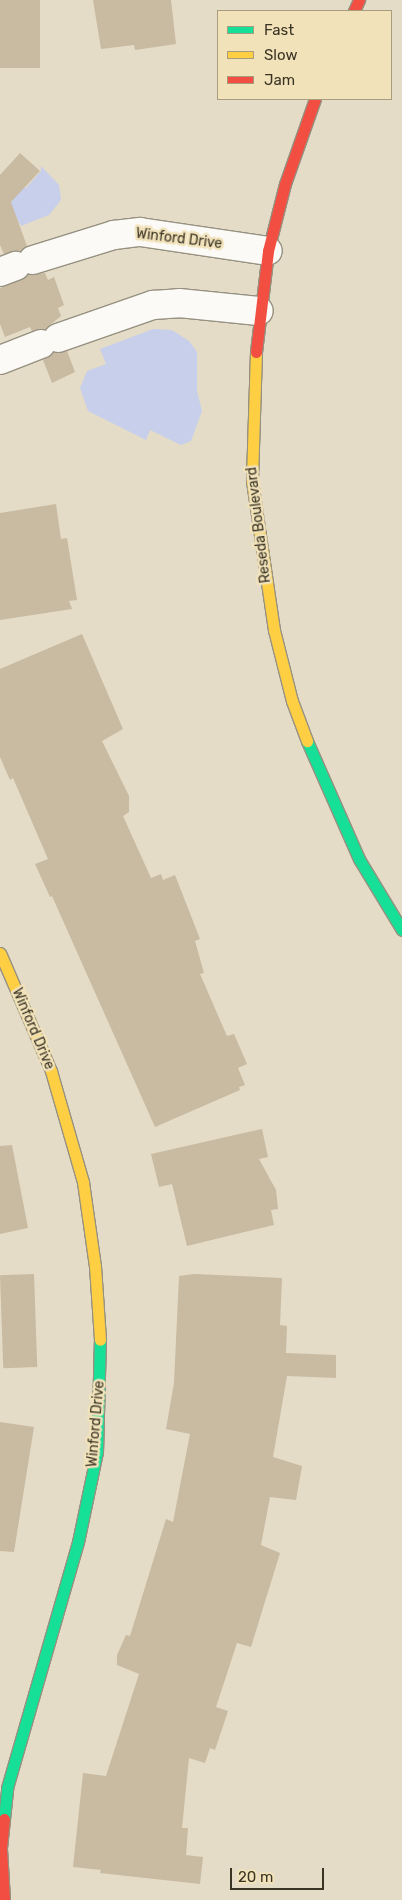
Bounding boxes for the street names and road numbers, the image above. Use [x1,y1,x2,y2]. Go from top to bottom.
street label: Winford Drive [135,225,223,253]
street label: Reseda Boulevard [244,466,274,584]
street label: Winford Drive [8,986,58,1072]
street label: Winford Drive [84,1380,108,1468]

